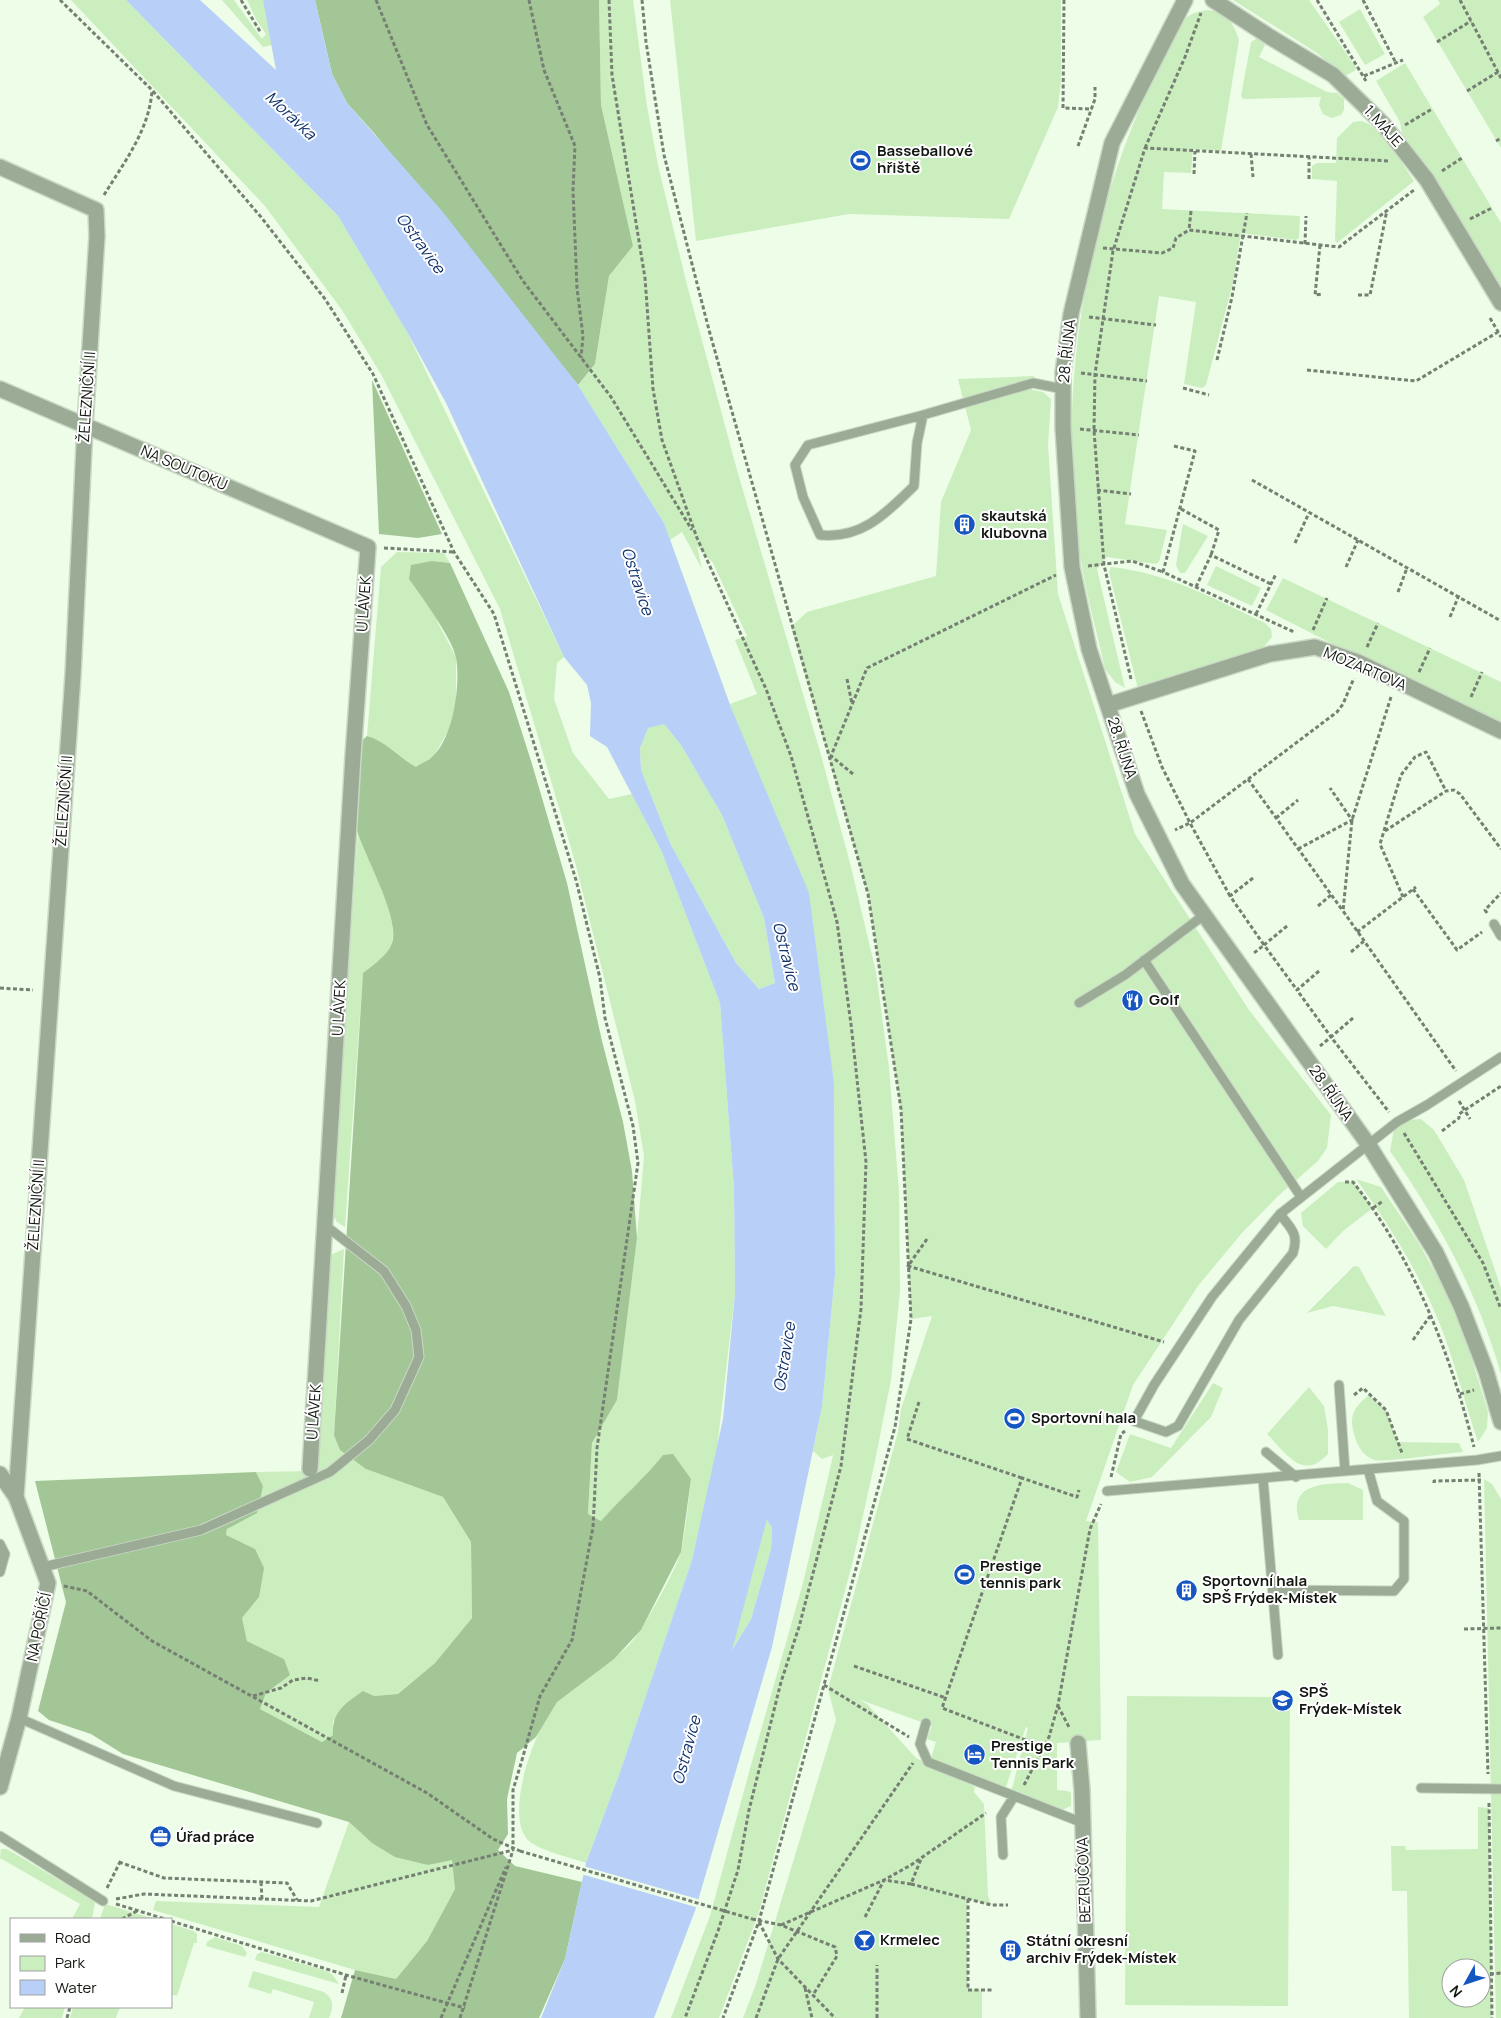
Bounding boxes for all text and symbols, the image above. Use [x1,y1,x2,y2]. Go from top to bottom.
water label: Morávka [261,86,322,145]
street label: 1. MÁJE [1359,100,1408,151]
place label: Basseballové hřiště [877,140,973,178]
sports icon: Basseballové hřiště [849,148,873,172]
water label: Ostravice [391,208,452,279]
street label: 28. ŘÍJNA [1053,318,1080,384]
street label: ŽELEZNIČNÍ II [73,351,100,443]
street label: NA SOUTOKU [137,440,231,495]
place label: skautská klubovna [981,505,1047,543]
building icon: skautská klubovna [953,513,977,537]
water label: Ostravice [617,544,660,619]
street label: U LÁVEK [351,575,376,633]
street label: MOZARTOVA [1320,642,1410,696]
street label: 28. ŘÍJNA [1103,714,1142,782]
street label: ŽELEZNIČNÍ II [50,755,77,847]
water label: Ostravice [768,919,807,994]
street label: U LÁVEK [327,979,350,1037]
restaurant icon: Golf [1121,988,1145,1012]
place label: Golf [1149,989,1179,1010]
street label: 28. ŘÍJNA [1305,1061,1359,1125]
street label: ŽELEZNIČNÍ II [22,1159,49,1251]
water label: Ostravice [768,1319,801,1393]
street label: U LÁVEK [301,1383,326,1441]
sports icon: Sportovní hala [1003,1406,1027,1430]
place label: Sportovní hala [1031,1407,1136,1428]
place label: Prestige tennis park [980,1555,1062,1593]
sports icon: Prestige tennis park [952,1563,976,1587]
place label: Sportovní hala SPŠ Frýdek-Místek [1202,1570,1337,1608]
building icon: Sportovní hala SPŠ Frýdek-Místek [1174,1578,1198,1602]
street label: NA POŘÍČÍ [21,1590,56,1663]
place label: SPŠ Frýdek-Místek [1299,1681,1402,1719]
school or university icon: SPŠ Frýdek-Místek [1271,1689,1295,1713]
water label: Ostravice [666,1712,706,1787]
place label: Prestige Tennis Park [991,1735,1075,1773]
hotel icon: Prestige Tennis Park [963,1743,987,1767]
office icon: Úřad práce [148,1825,172,1849]
place label: Úřad práce [176,1826,255,1847]
street label: BEZRUČOVA [1071,1836,1095,1923]
legend [10,1918,172,2008]
text: Road [55,1927,91,1948]
bar icon: Krmelec [852,1928,876,1952]
place label: Krmelec [880,1929,940,1950]
place label: Státní okresní archiv Frýdek-Místek [1026,1930,1177,1968]
building icon: Státní okresní archiv Frýdek-Místek [998,1938,1022,1962]
text: Park [55,1952,85,1973]
north arrow [1441,1958,1491,2008]
text: Water [55,1977,97,1998]
text: N [1445,1982,1466,2002]

